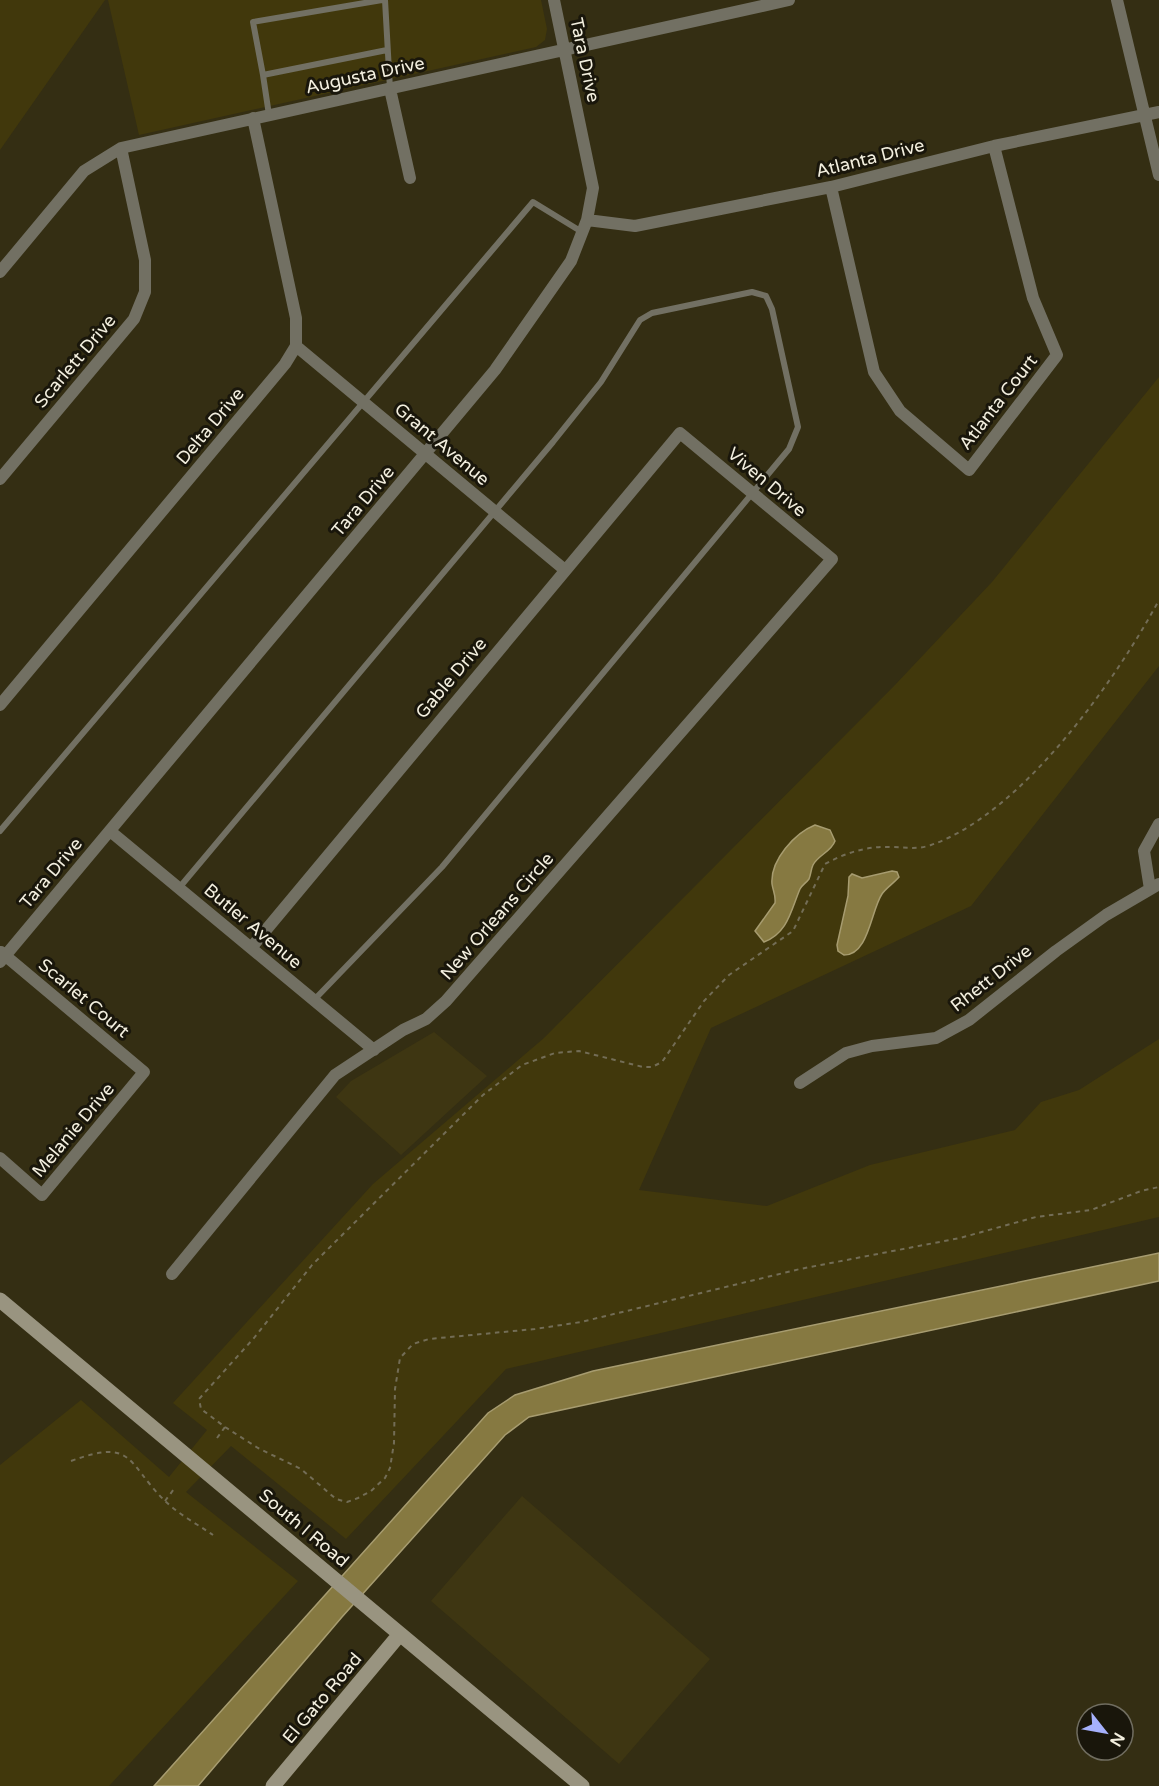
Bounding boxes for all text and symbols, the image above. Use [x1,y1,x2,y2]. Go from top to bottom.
street label: Tara Drive [565,16,605,104]
street label: Augusta Drive [304,52,426,98]
street label: Atlanta Drive [813,134,927,182]
street label: Scarlett Drive [30,310,120,412]
street label: Atlanta Court [954,350,1042,454]
street label: Delta Drive [171,383,249,469]
street label: Grant Avenue [390,398,494,490]
street label: Viven Drive [723,443,811,521]
street label: Tara Drive [327,461,399,541]
street label: Gable Drive [411,633,491,723]
street label: Tara Drive [15,833,87,913]
street label: New Orleans Circle [436,848,558,984]
street label: Butler Avenue [200,879,306,973]
street label: Rhett Drive [946,940,1036,1016]
street label: Scarlet Court [34,954,134,1042]
street label: Melanie Drive [27,1078,119,1182]
street label: South I Road [255,1484,353,1572]
street label: El Gato Road [278,1648,366,1748]
north arrow [1075,1702,1135,1762]
text: N [1105,1729,1129,1750]

